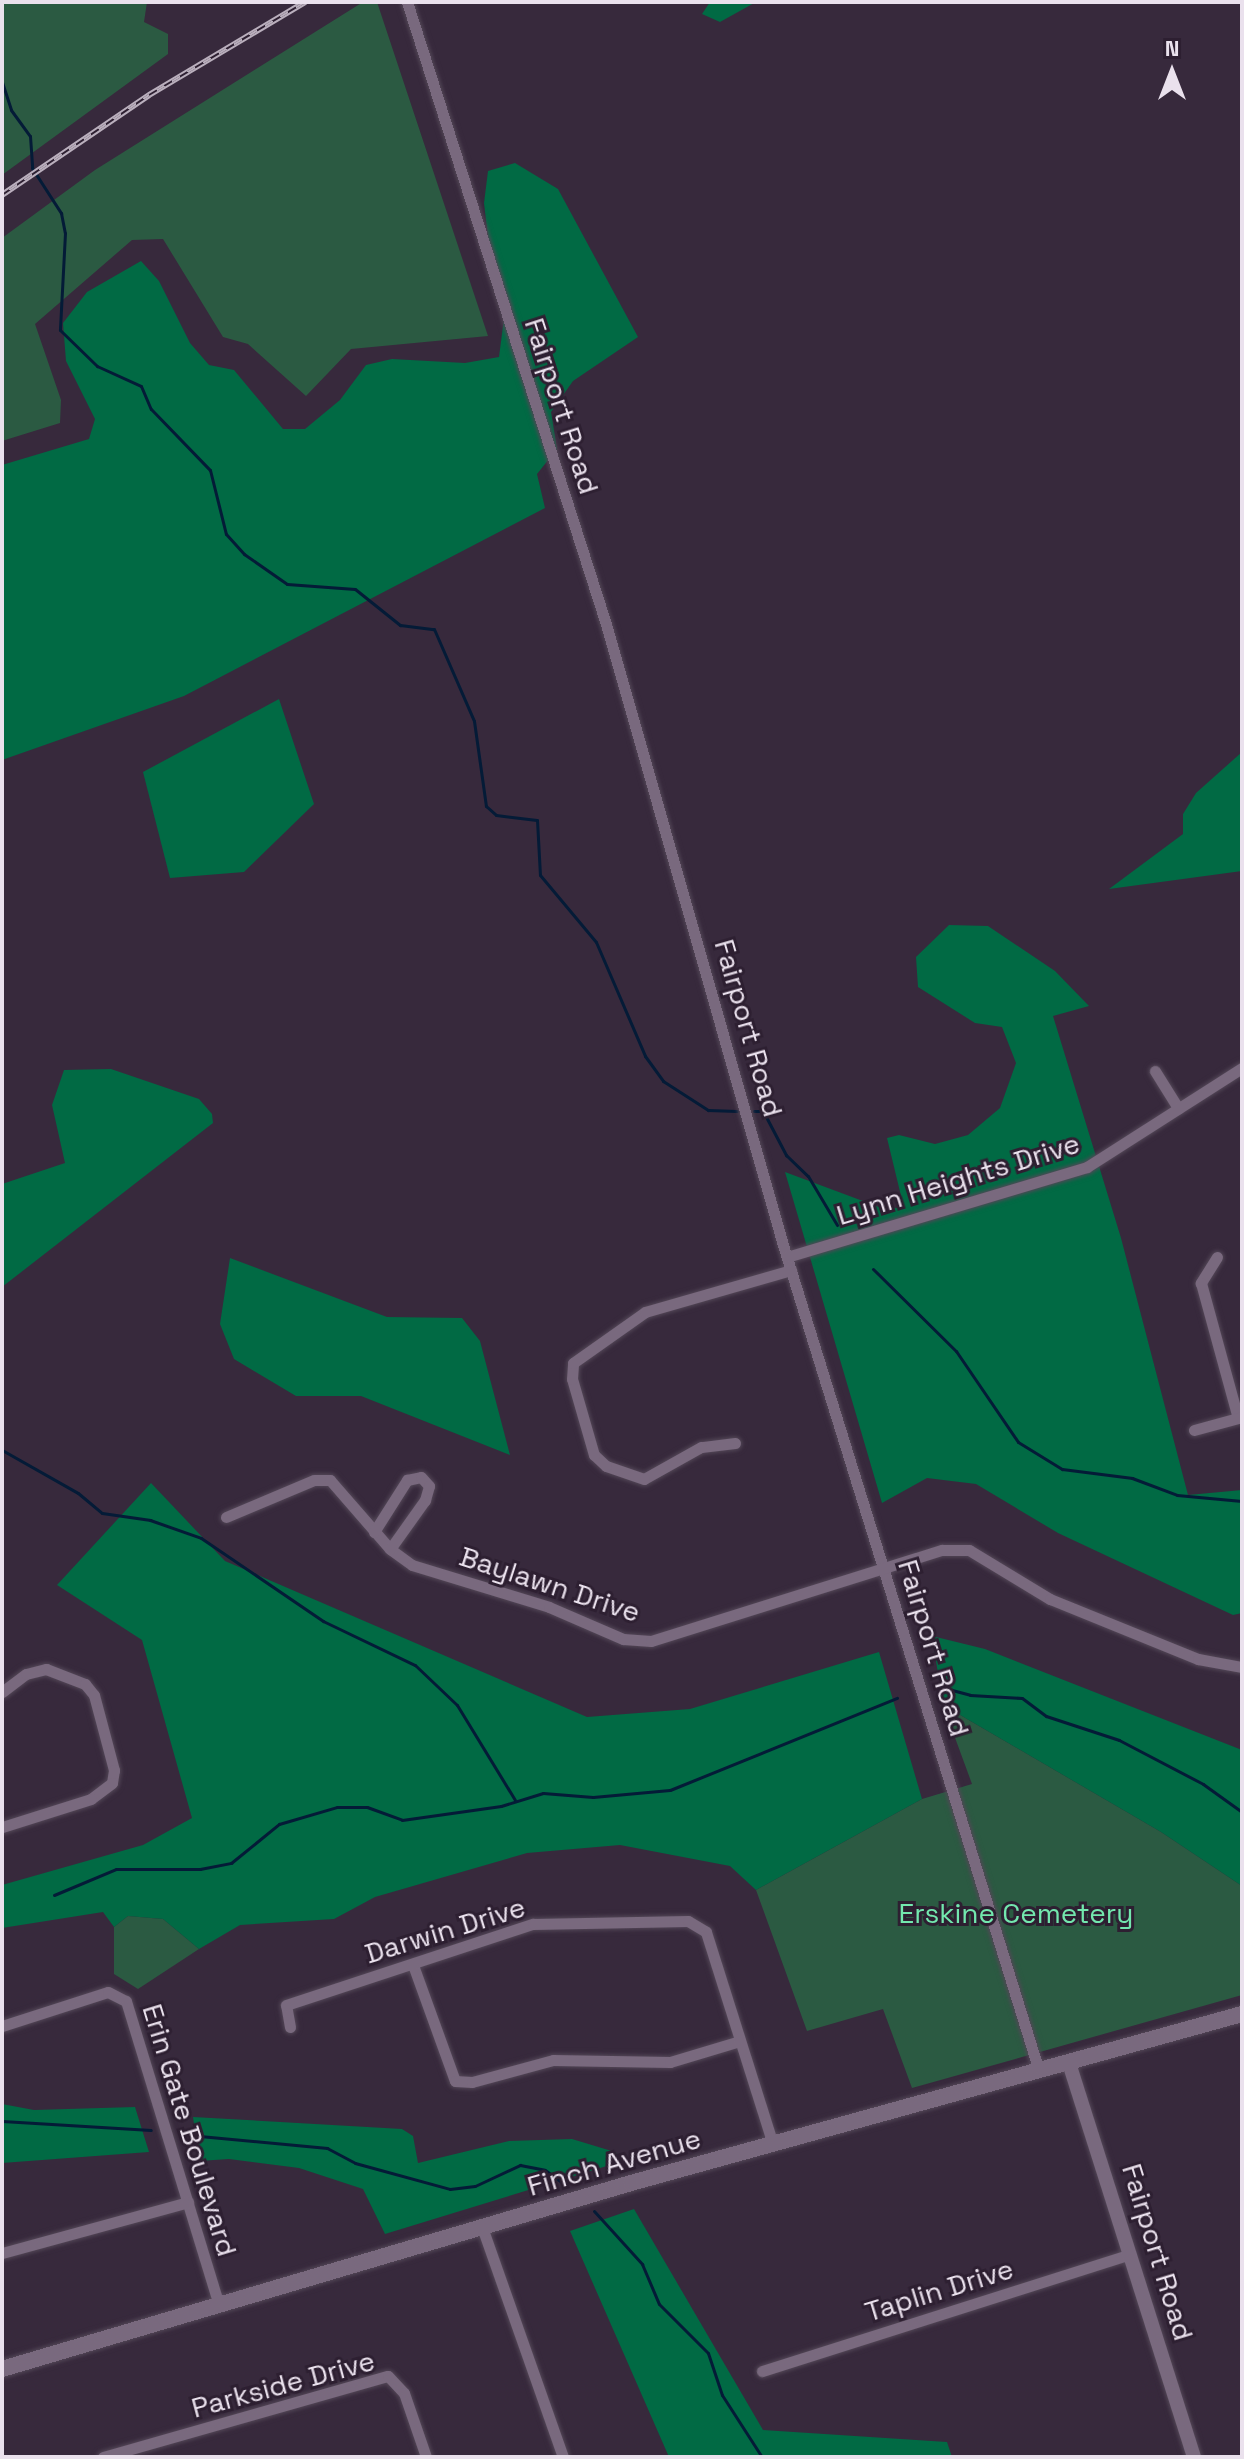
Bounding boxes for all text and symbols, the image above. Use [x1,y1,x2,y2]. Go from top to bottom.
north arrow [1132,32,1212,112]
text: N [1165,34,1179,62]
street label: Fairport Road [518,314,606,498]
street label: Fairport Road [708,935,790,1121]
street label: Lynn Heights Drive [832,1126,1084,1232]
street label: Baylawn Drive [455,1539,645,1629]
street label: Fairport Road [891,1556,977,1740]
street label: Darwin Drive [361,1890,529,1970]
park label: Erskine Cemetery [899,1896,1133,1930]
street label: Erin Gate Boulevard [136,2000,244,2260]
street label: Finch Avenue [523,2121,705,2203]
street label: Fairport Road [1115,2160,1201,2344]
street label: Taplin Drive [861,2252,1017,2328]
street label: Parkside Drive [188,2343,378,2425]

